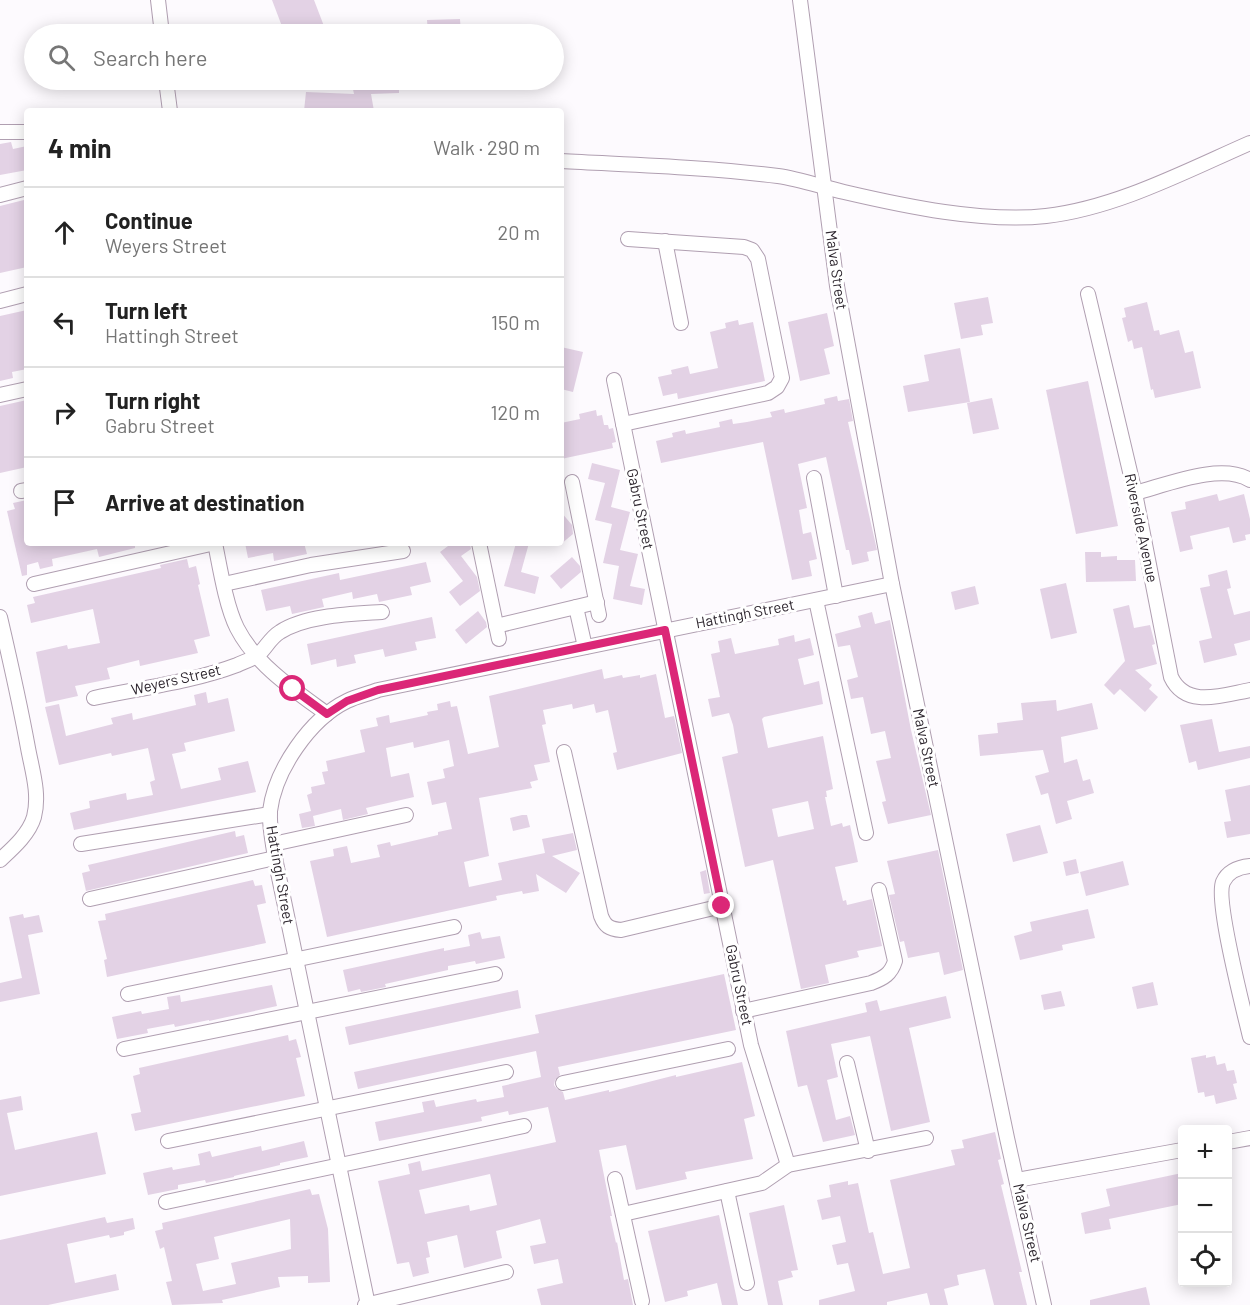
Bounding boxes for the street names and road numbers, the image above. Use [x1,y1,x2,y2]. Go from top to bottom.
street label: Malva Street [822,229,851,311]
street label: Gabru Street [624,467,658,551]
street label: Riverside Avenue [1122,472,1162,584]
street label: Hattingh Street [694,595,796,631]
street label: Weyers Street [129,660,222,698]
street label: Malva Street [910,707,944,789]
street label: Hattingh Street [263,824,299,926]
street label: Gabru Street [723,943,757,1027]
street label: Malva Street [1010,1182,1046,1264]

